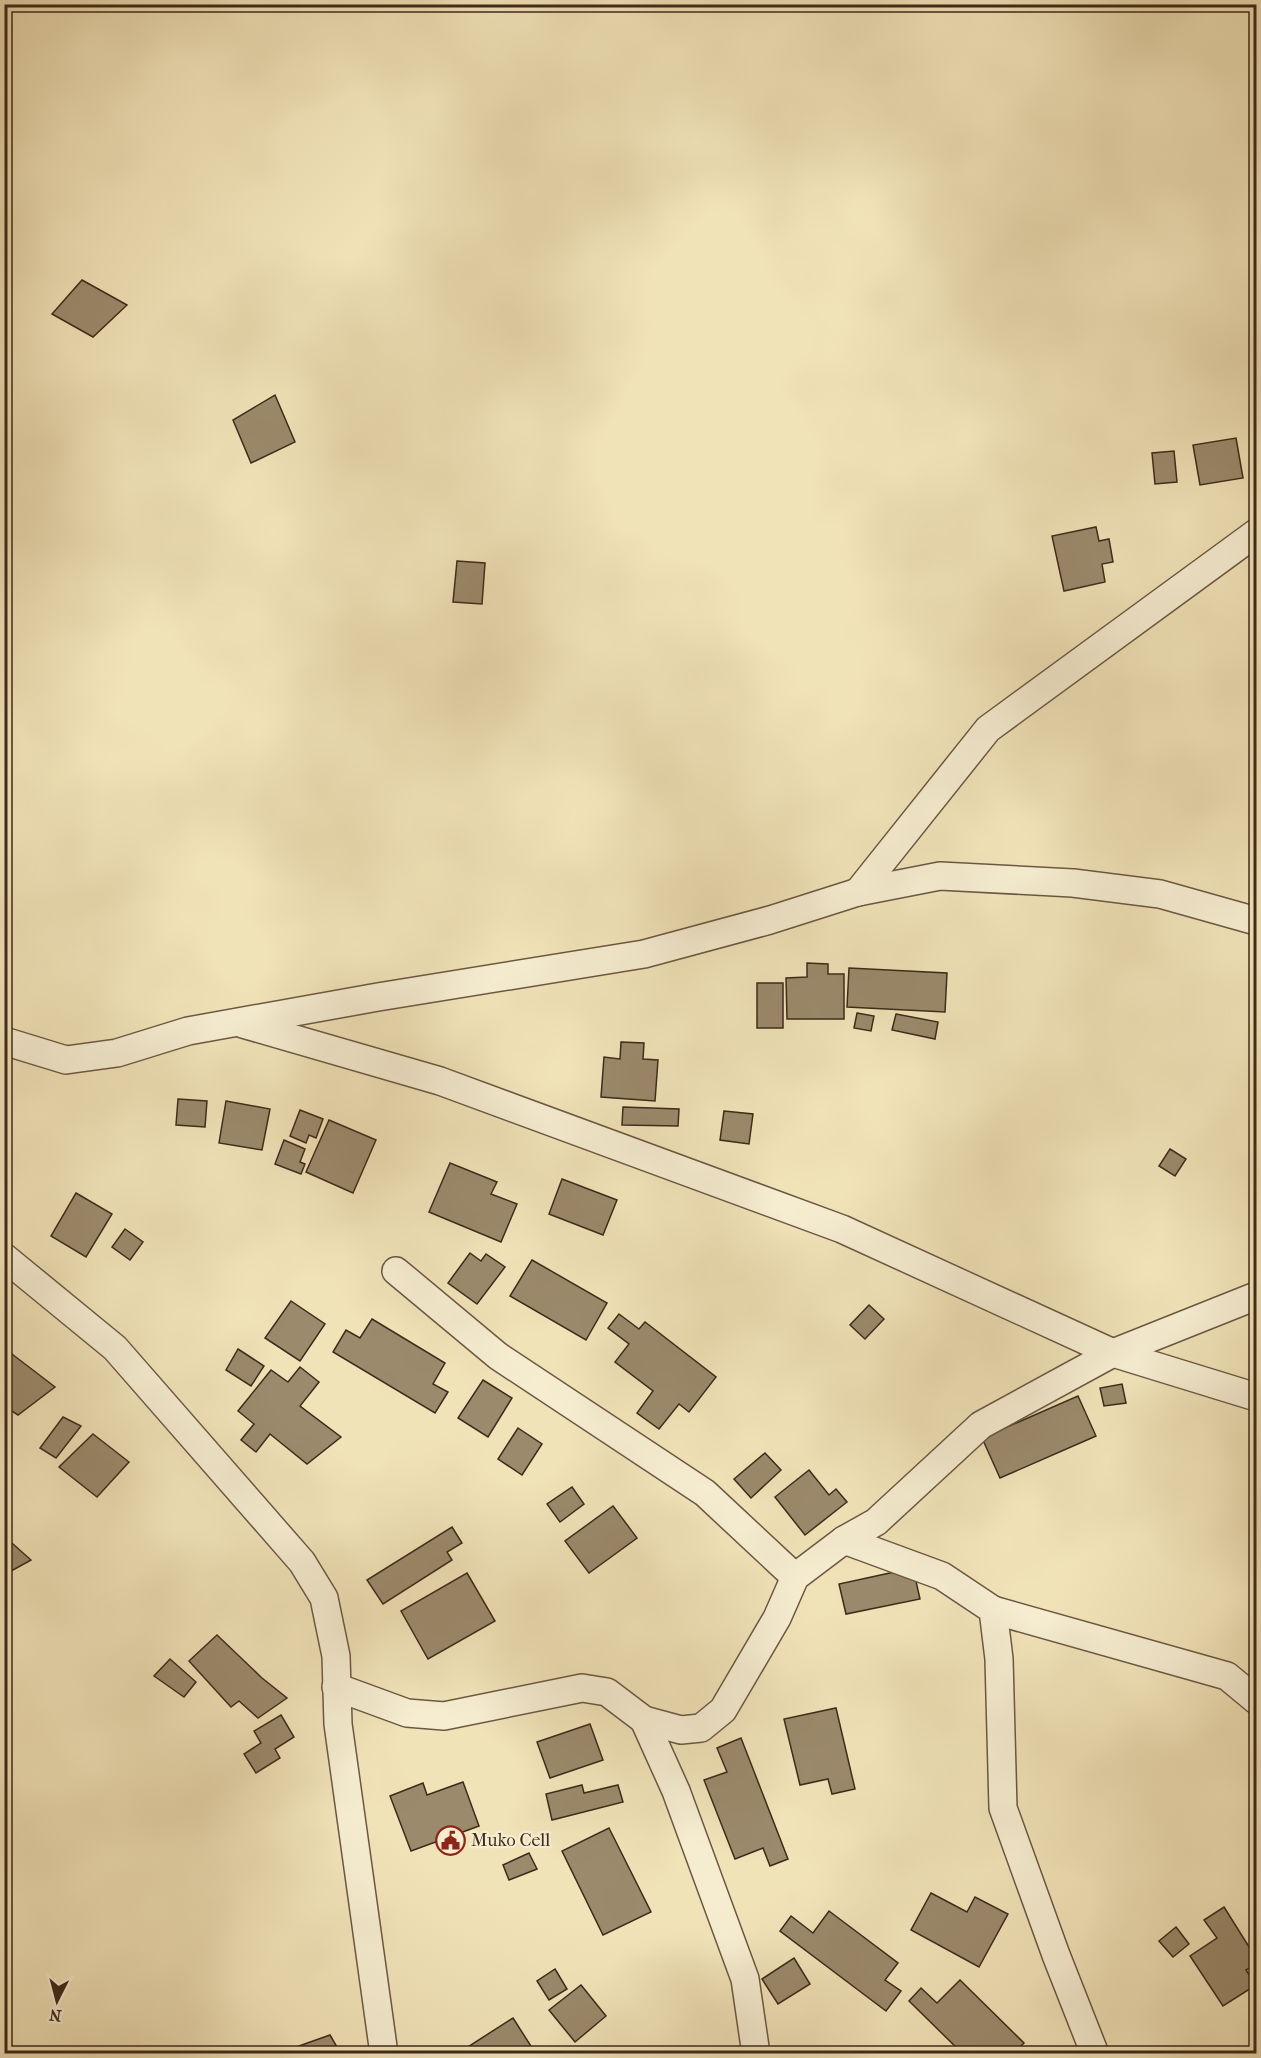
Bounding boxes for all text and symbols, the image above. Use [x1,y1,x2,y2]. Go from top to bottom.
public building icon: Muko Cell [434,1824,466,1856]
place label: Muko Cell [471,1830,550,1851]
north arrow [27,1971,87,2031]
text: N [48,2005,63,2026]

